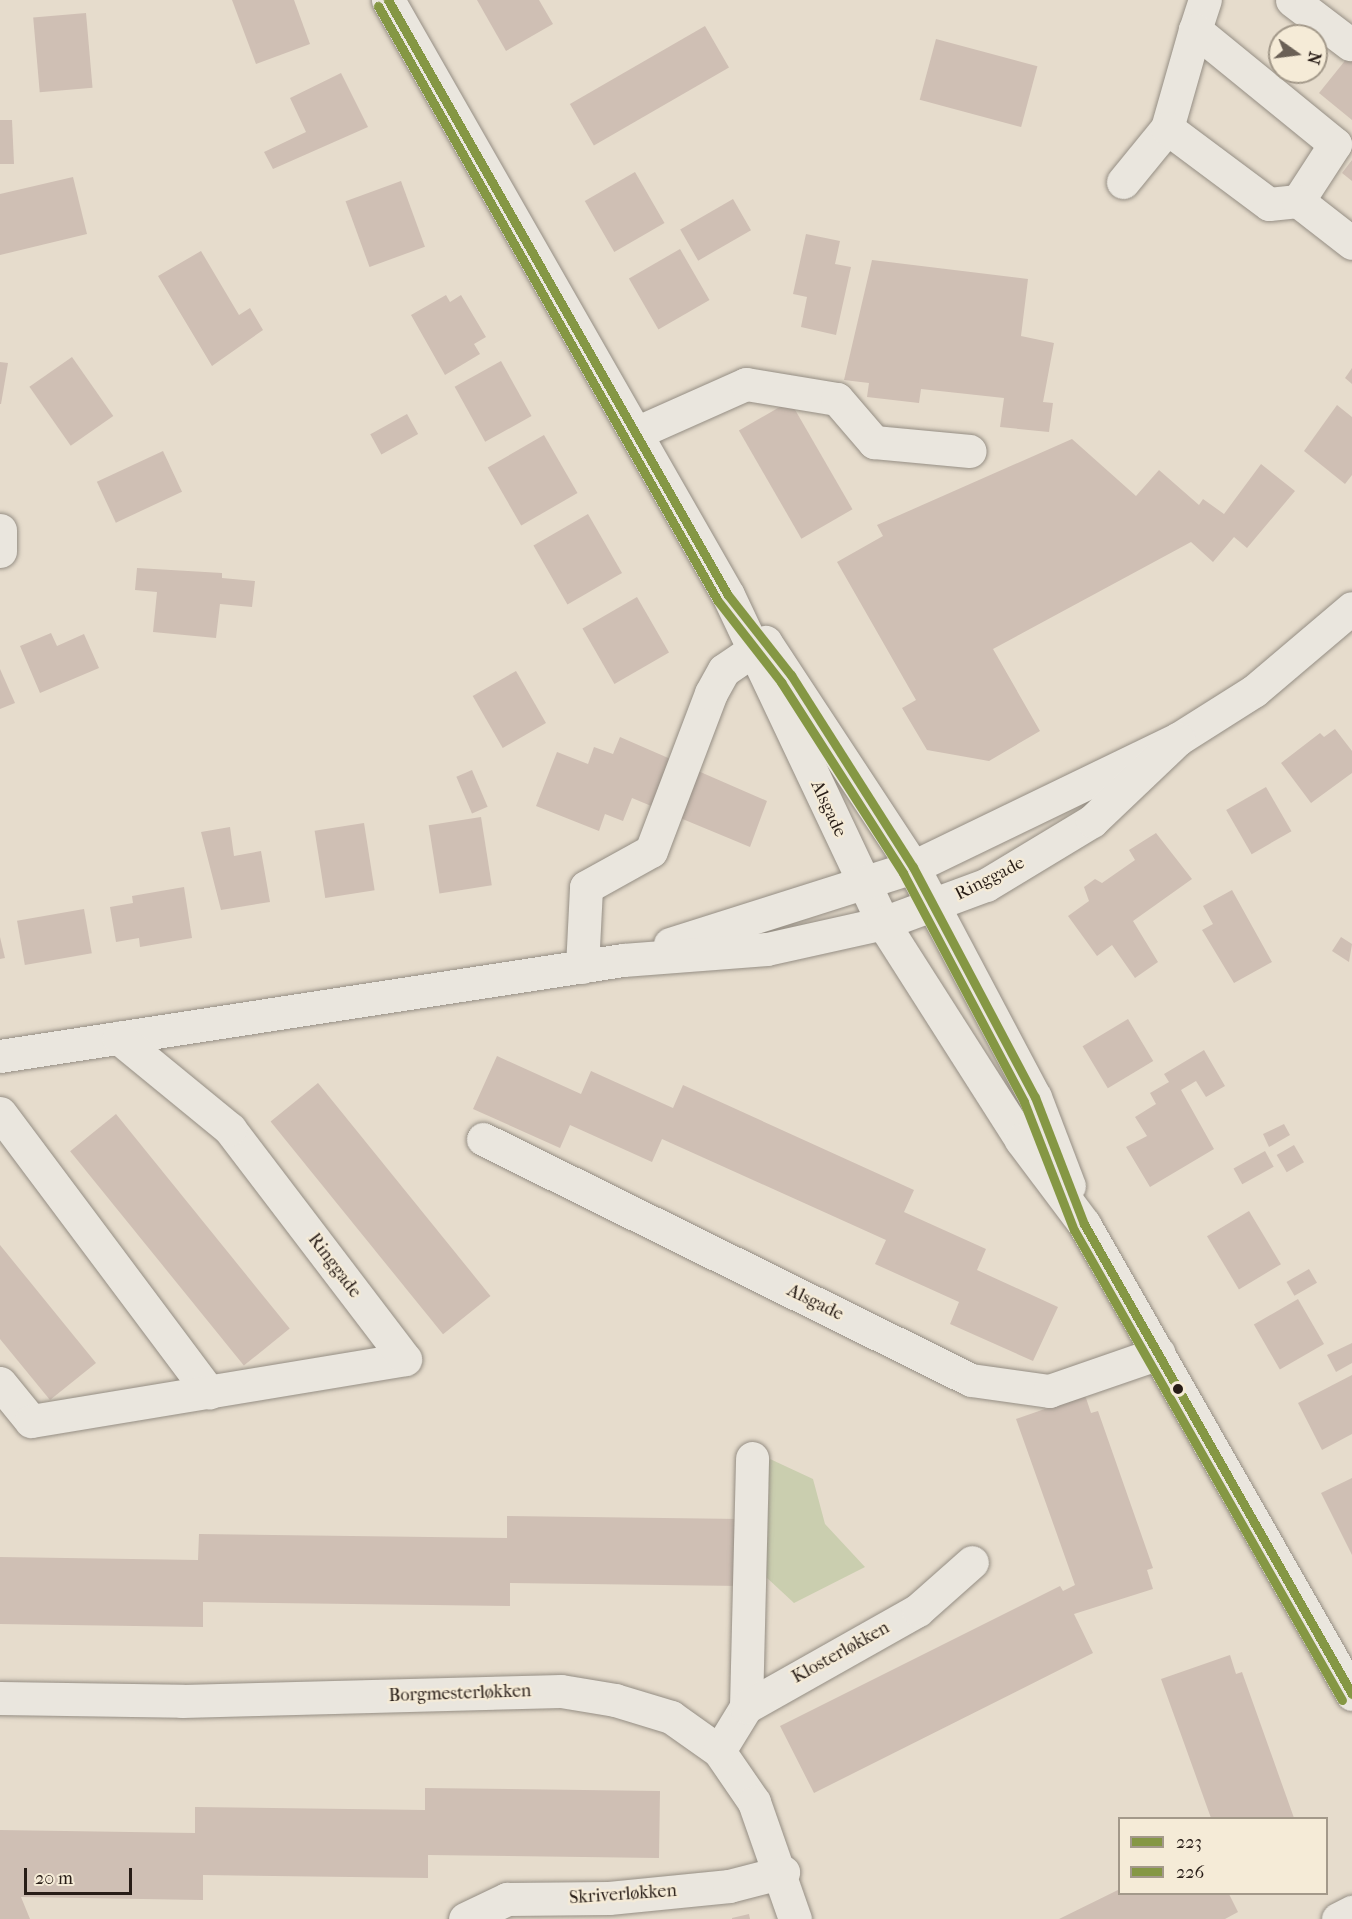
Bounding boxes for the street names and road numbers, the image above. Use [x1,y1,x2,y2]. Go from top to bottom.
street label: Alsgade [806,777,850,841]
street label: Ringgade [952,852,1028,906]
street label: Ringgade [303,1230,365,1302]
street label: Alsgade [783,1280,847,1326]
street label: Klosterløkken [789,1617,893,1689]
street label: Borgmesterløkken [388,1681,532,1707]
street label: Skriverløkken [568,1880,678,1910]

